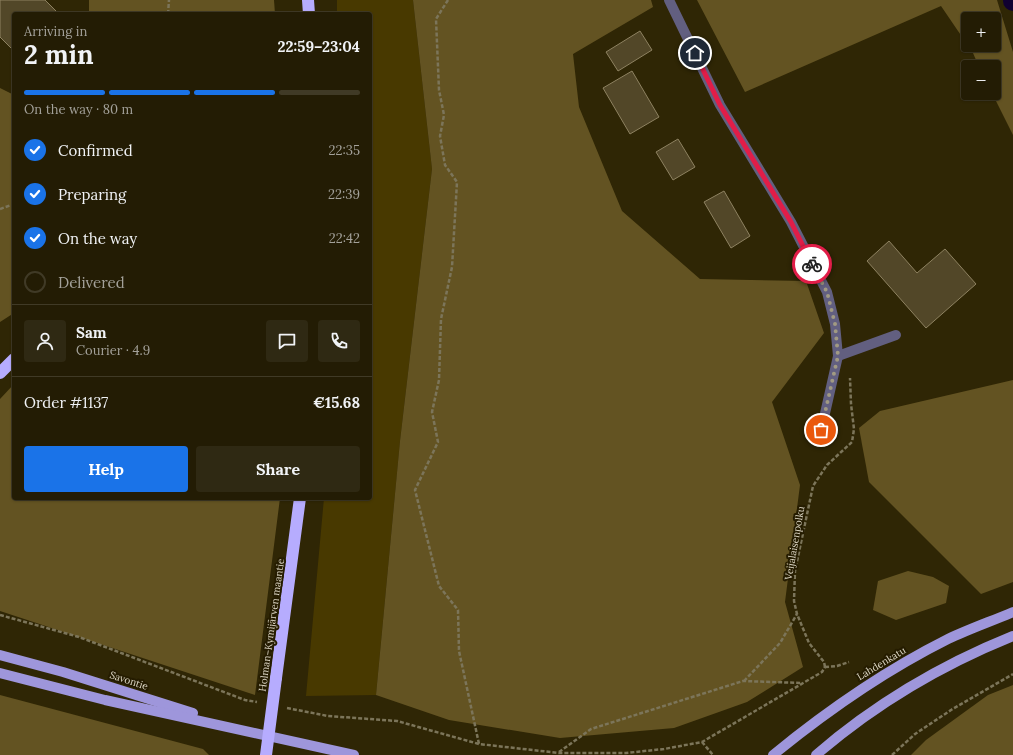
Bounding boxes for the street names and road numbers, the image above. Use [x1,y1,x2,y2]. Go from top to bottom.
street label: Veijalaisenpolku [781,505,807,582]
street label: Holman–Kymijärven maantie [256,557,287,692]
street label: Lahdenkatu [854,644,908,683]
street label: Savontie [108,668,150,693]

